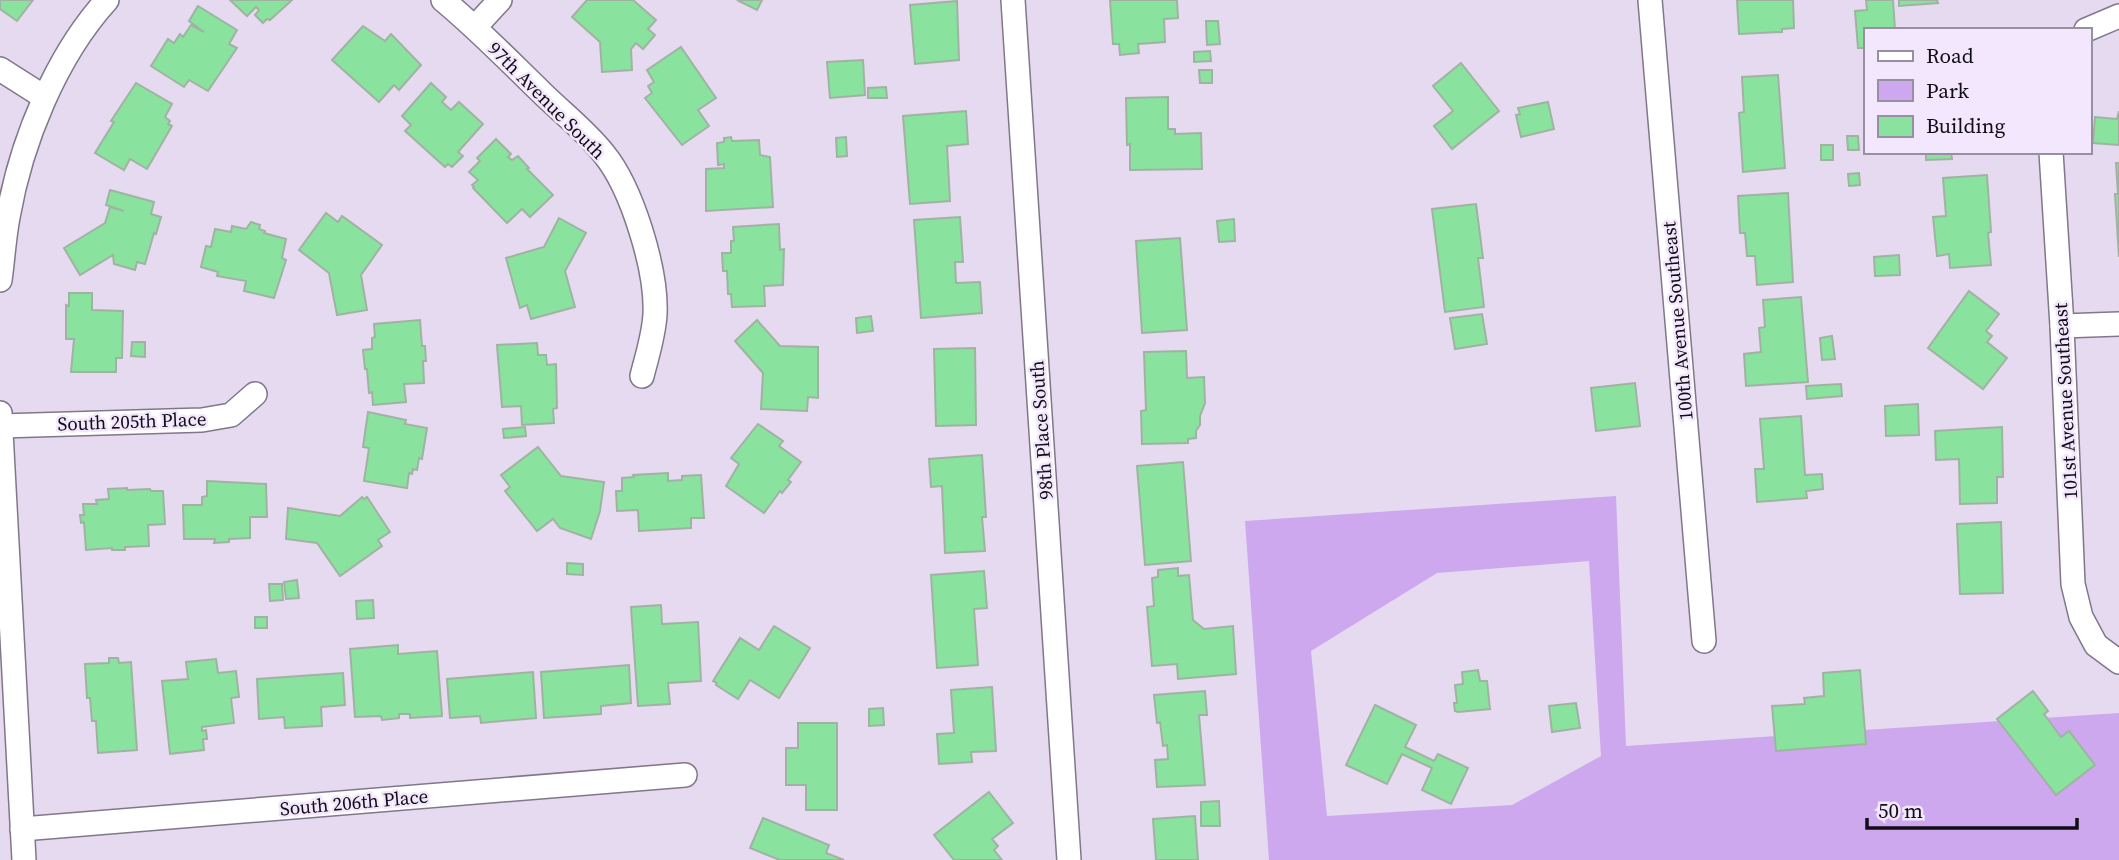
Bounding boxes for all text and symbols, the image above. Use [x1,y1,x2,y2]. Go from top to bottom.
legend [1864,28,2091,154]
street label: 97th Avenue South [482,35,612,165]
text: Road [1926,41,1974,70]
text: Park [1926,76,1970,105]
text: Building [1926,111,2005,140]
street label: 100th Avenue Southeast [1655,220,1699,422]
street label: 101st Avenue Southeast [2047,301,2083,500]
street label: 98th Place South [1023,360,1059,500]
street label: South 205th Place [57,405,207,437]
street label: South 206th Place [279,783,429,821]
scale bar [1867,786,2077,830]
text: 50 m [1878,796,1923,825]

